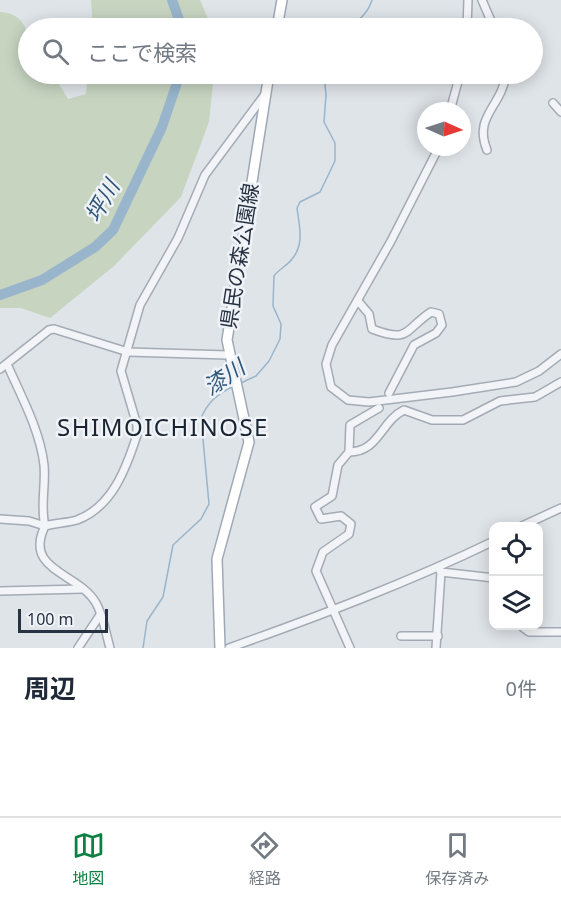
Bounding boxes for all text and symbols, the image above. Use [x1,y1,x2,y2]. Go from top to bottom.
search box [18,18,543,84]
icon: search [39,35,72,68]
text: ここで検索 [87,37,197,67]
north arrow [417,102,471,156]
water label: 坪川 [77,172,126,227]
street label: 県民の森公園線 [214,181,264,331]
water label: 漆川 [197,350,252,401]
district label: SHIMOICHINOSE [57,410,269,443]
map controls [489,522,543,630]
button: locate [489,522,543,576]
button: layers [489,576,543,630]
scale bar [18,606,108,634]
text: 100 m [27,608,74,630]
text: 周辺 [24,670,76,706]
text: 0件 [506,675,537,702]
tab: 地図 [72,829,105,889]
tab: 経路 [248,829,281,889]
tab: 保存済み [425,829,489,889]

